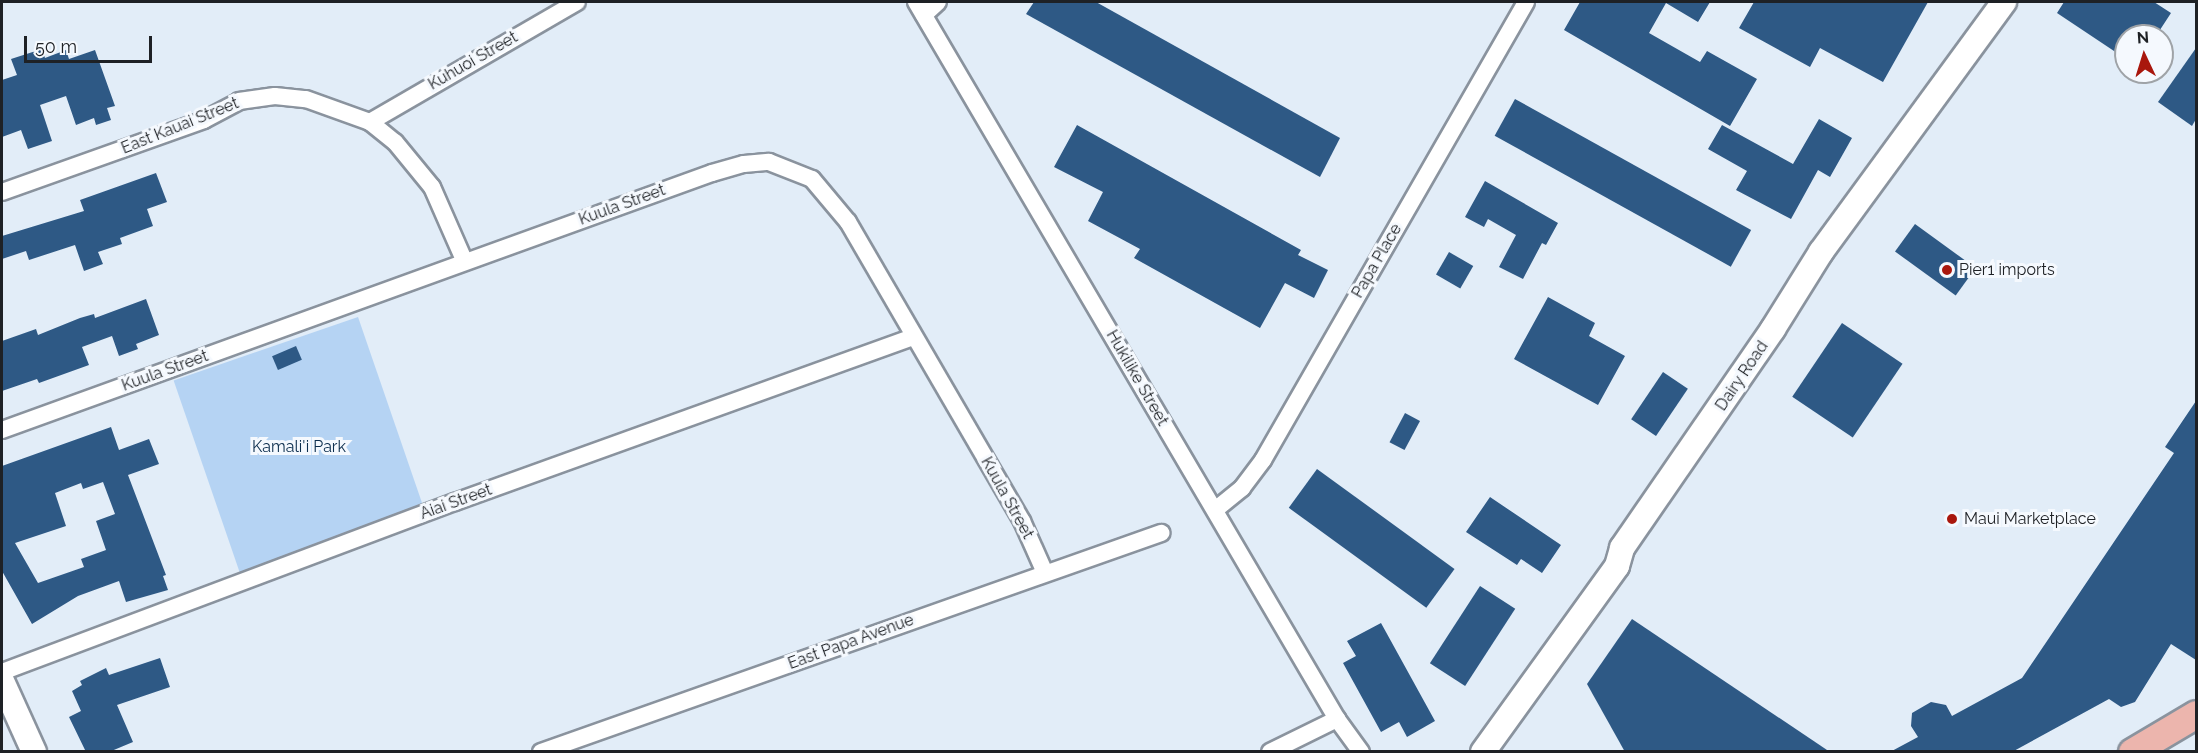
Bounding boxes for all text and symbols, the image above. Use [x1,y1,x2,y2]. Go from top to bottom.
scale bar [27,24,154,62]
north arrow [2114,24,2174,84]
street label: Kuhuoi Street [425,28,521,94]
text: N [2136,28,2150,47]
text: 50 m [35,36,77,57]
street label: East Kauai Street [119,94,241,158]
street label: Kuula Street [576,180,668,230]
street label: Papa Place [1348,221,1406,301]
place label: Pier1 imports [1959,260,2055,280]
marker: Pier1 imports [1940,263,1954,277]
street label: Hukilike Street [1102,327,1172,429]
street label: Dairy Road [1712,337,1772,415]
street label: Kuula Street [119,346,211,396]
park label: Kamali'i Park [252,437,346,457]
street label: Kuula Street [977,454,1037,542]
street label: Aiai Street [418,480,494,524]
place label: Maui Marketplace [1964,509,2096,529]
marker: Maui Marketplace [1945,512,1959,526]
street label: East Papa Avenue [785,610,917,674]

